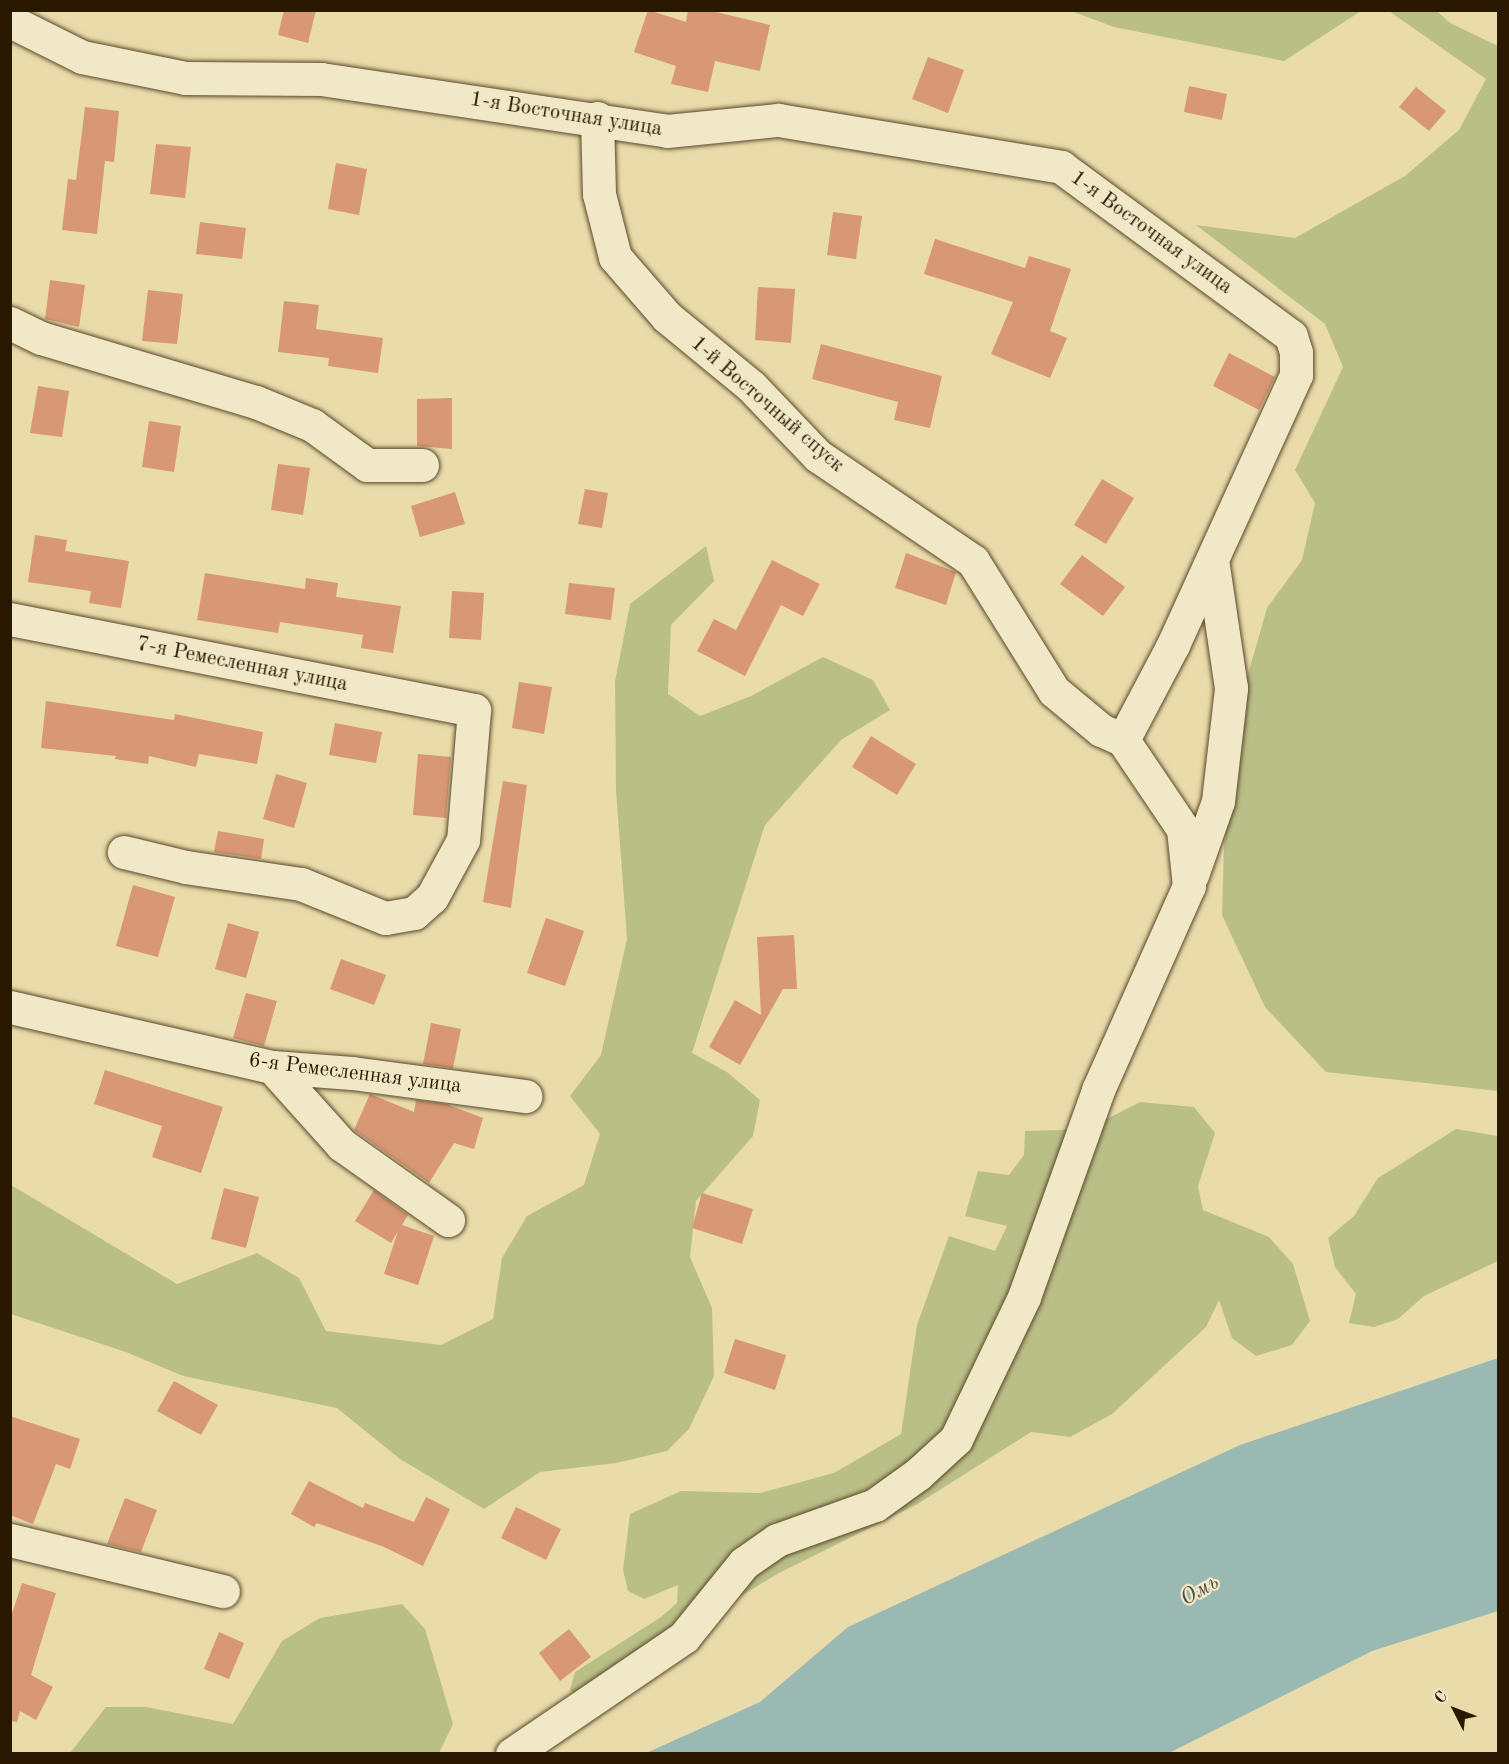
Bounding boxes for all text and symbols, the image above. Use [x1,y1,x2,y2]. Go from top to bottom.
street label: 1-я Восточная улица [468,87,664,143]
street label: 1-я Восточная улица [1065,166,1237,300]
street label: 1-й Восточный спуск [685,332,849,478]
street label: 7-я Ремесленная улица [134,632,350,698]
street label: 6-я Ремесленная улица [247,1048,463,1100]
water label: Омь [1176,1569,1224,1613]
north arrow [1425,1680,1485,1740]
text: С [1432,1689,1451,1707]

